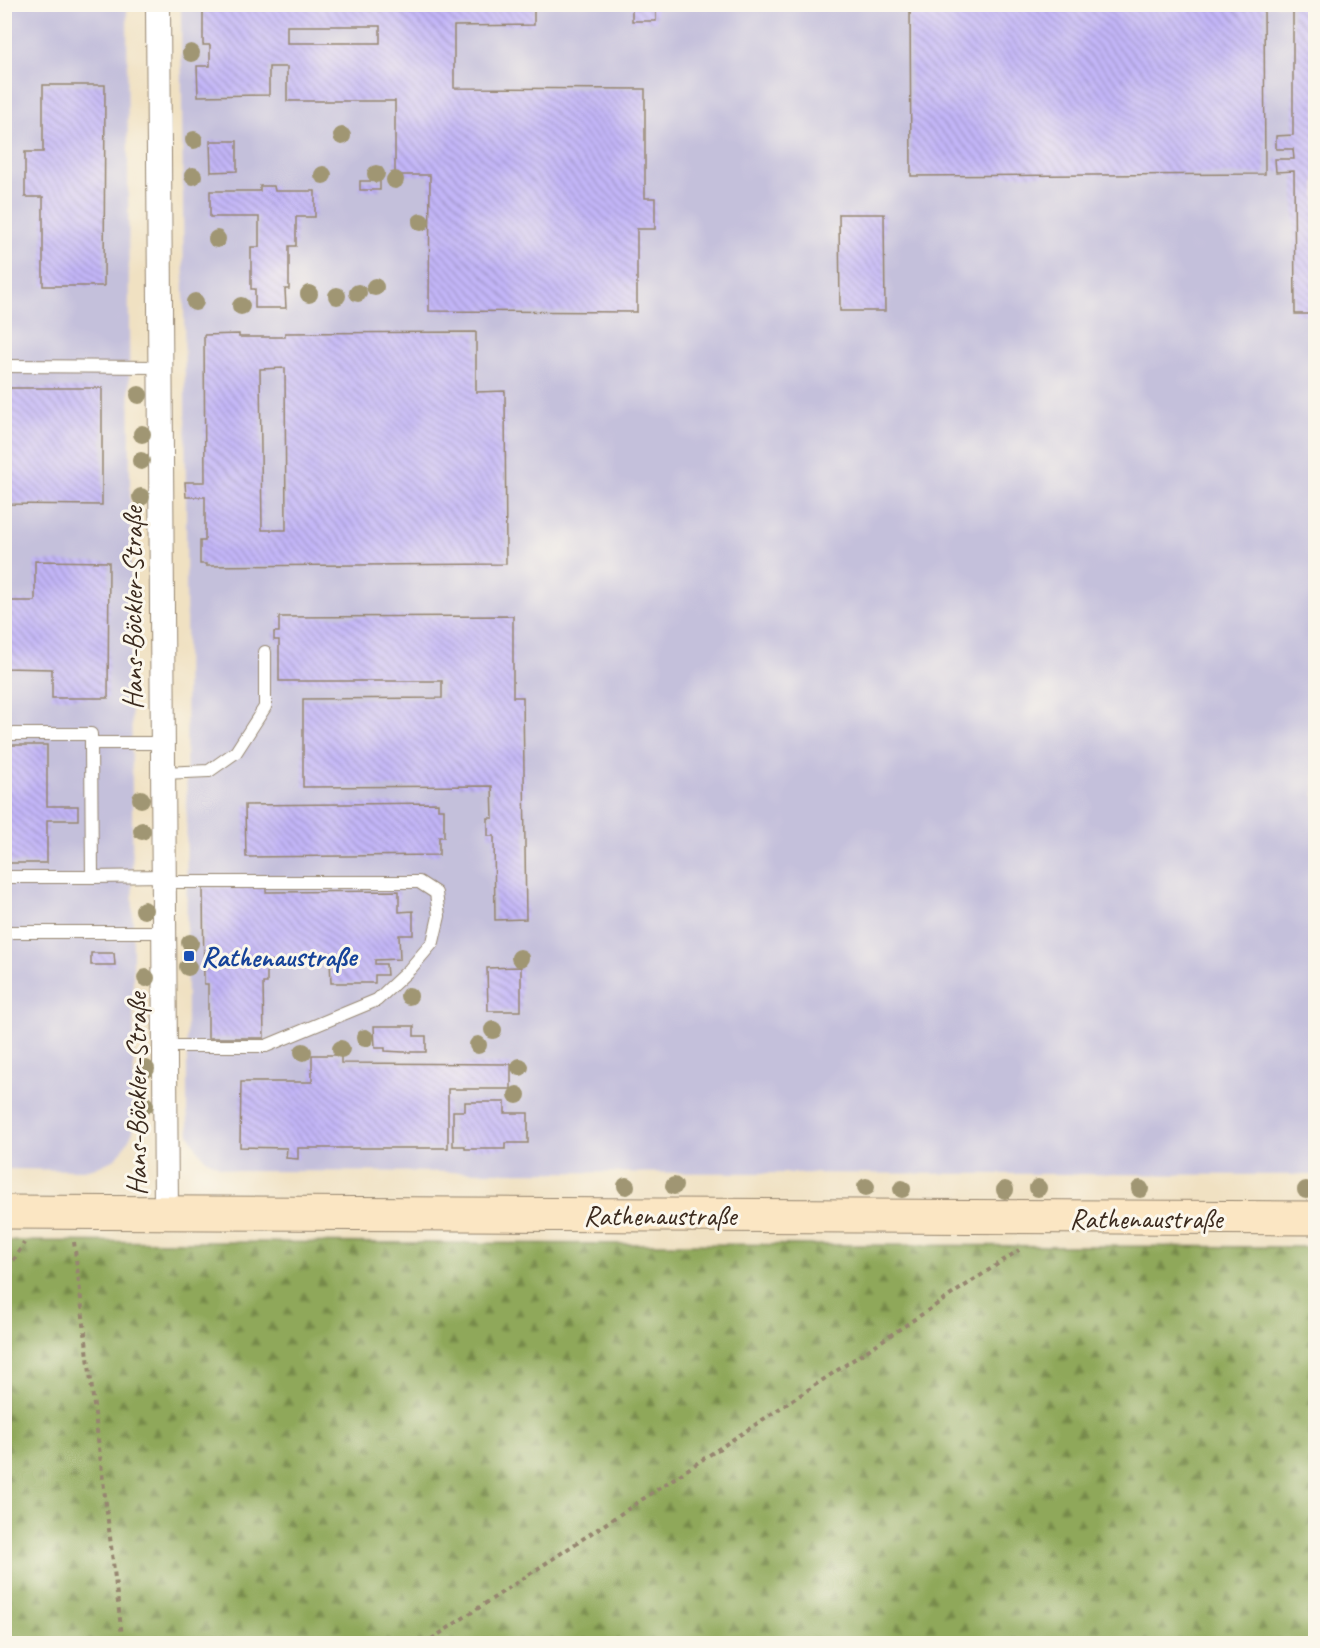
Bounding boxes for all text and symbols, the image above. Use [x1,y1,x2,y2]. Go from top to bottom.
street label: Hans-Böckler-Straße [115,505,150,709]
place label: Rathenaustraße [201,939,359,974]
marker: Rathenaustraße [182,949,196,963]
street label: Hans-Böckler-Straße [119,991,154,1195]
street label: Rathenaustraße [584,1198,738,1233]
street label: Rathenaustraße [1070,1201,1224,1236]

